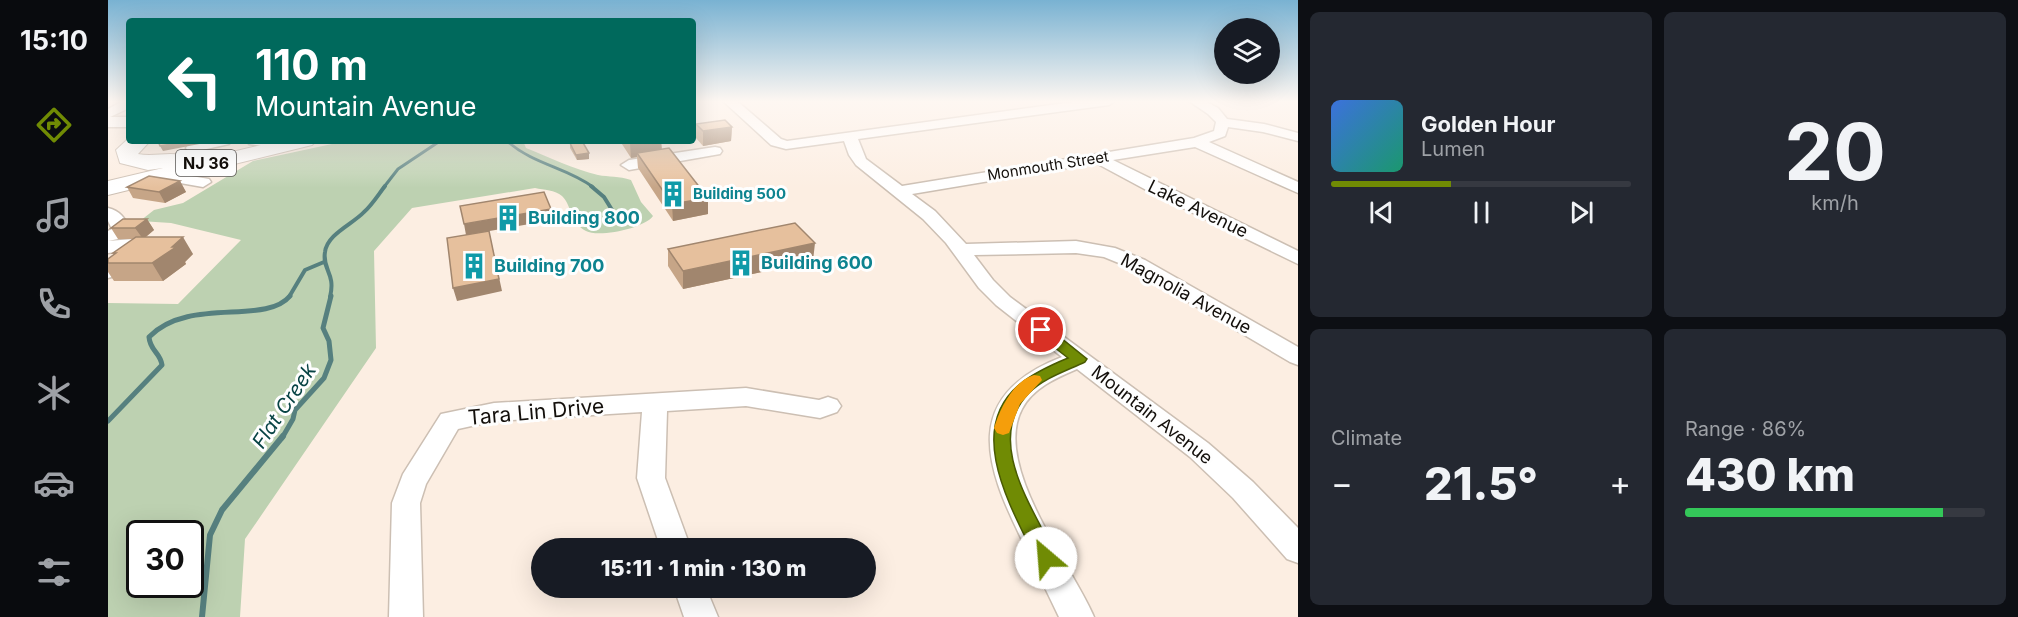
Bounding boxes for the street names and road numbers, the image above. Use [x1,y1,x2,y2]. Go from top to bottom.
street label: Monmouth Street [986,147,1110,184]
road number: NJ 36 [176,150,236,176]
street label: Lake Avenue [1145,175,1252,242]
street label: Magnolia Avenue [1117,249,1255,338]
street label: Mountain Avenue [1088,361,1217,468]
street label: Tara Lin Drive [467,393,605,430]

